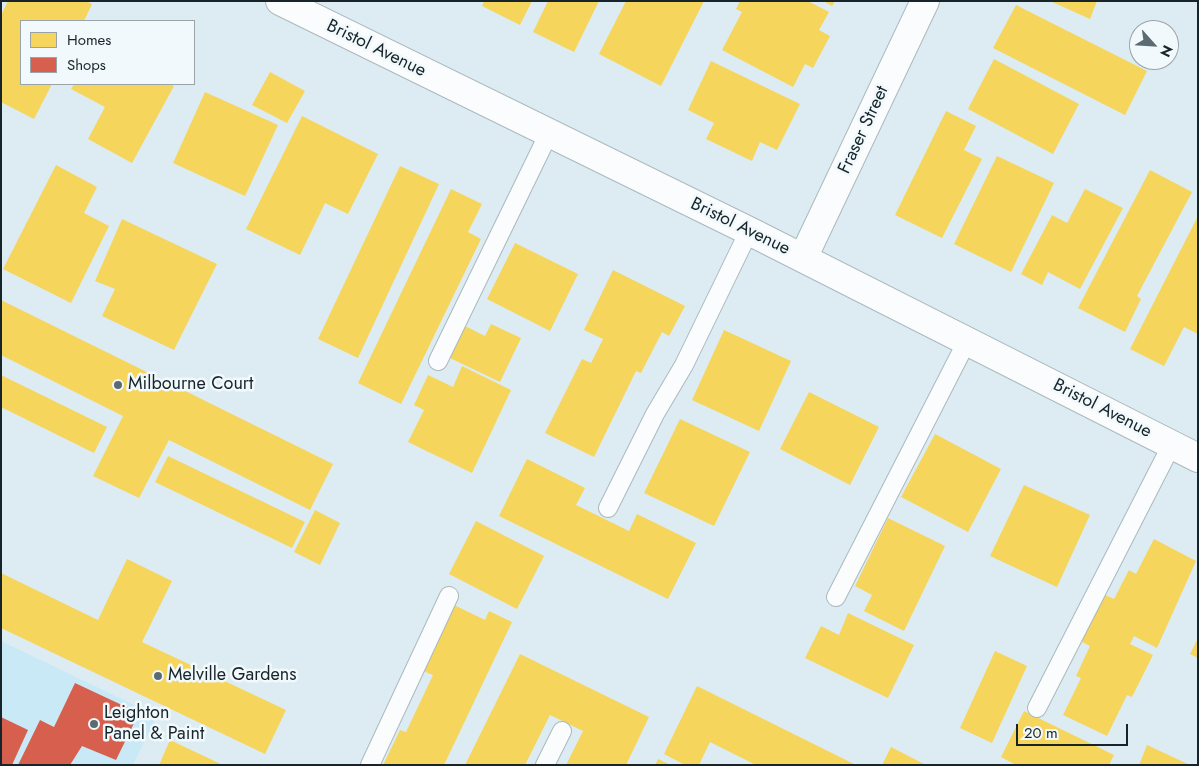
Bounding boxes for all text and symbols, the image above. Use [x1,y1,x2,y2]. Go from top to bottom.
street label: Bristol Avenue [323,16,429,82]
legend [20,20,195,85]
north arrow [1129,20,1179,70]
text: Homes [67,29,111,51]
text: N [1155,42,1178,61]
text: Shops [67,54,106,76]
street label: Fraser Street [834,83,894,177]
street label: Bristol Avenue [687,194,793,260]
place label: Milbourne Court [128,374,253,396]
street label: Bristol Avenue [1049,375,1155,443]
marker: Milbourne Court [112,379,124,391]
place label: Melville Gardens [168,665,297,687]
marker: Melville Gardens [152,670,164,682]
place label: Leighton Panel & Paint [104,703,204,746]
scale bar [1019,714,1132,746]
marker: Leighton Panel & Paint [88,718,100,730]
text: 20 m [1024,722,1058,744]

